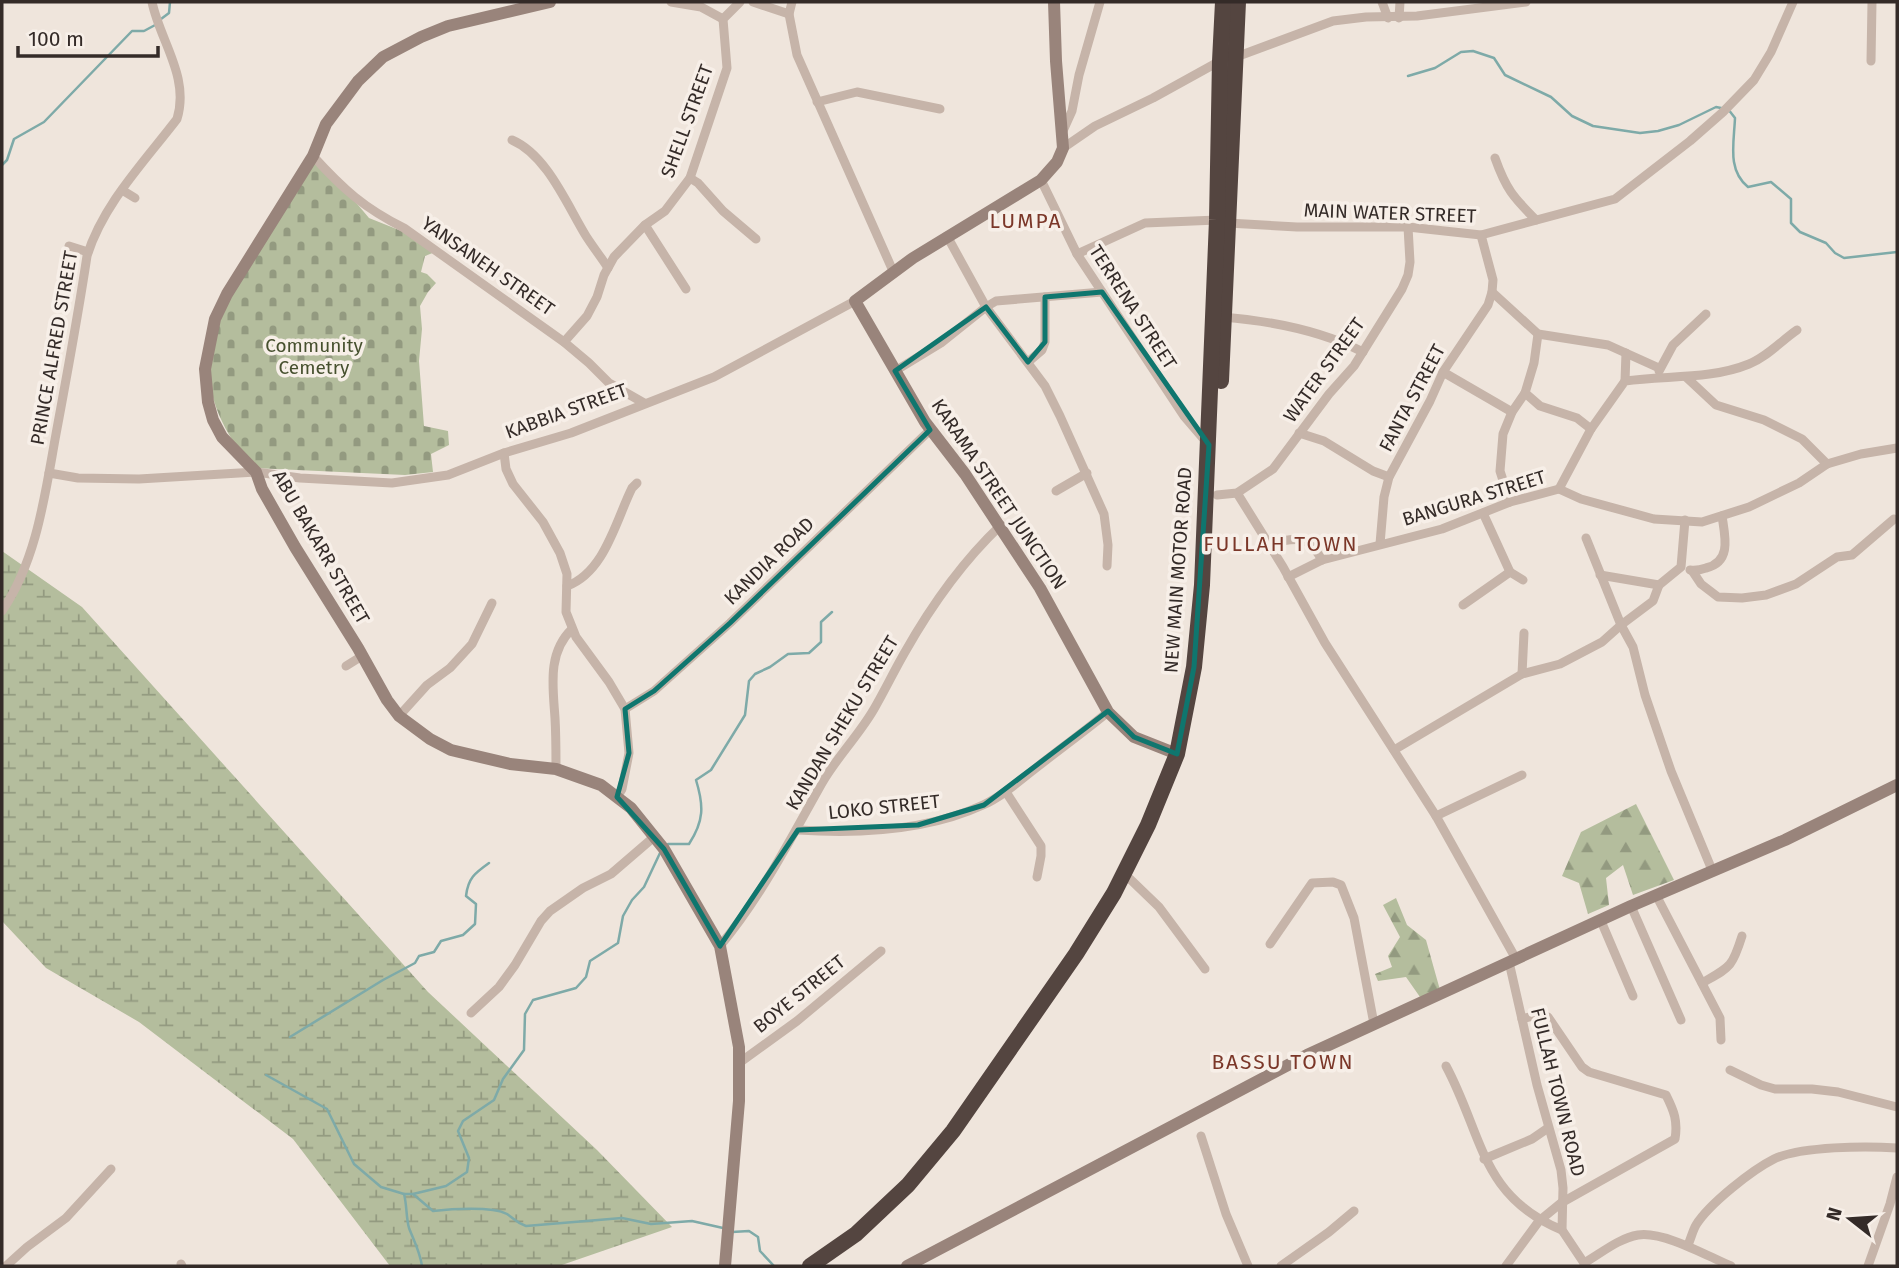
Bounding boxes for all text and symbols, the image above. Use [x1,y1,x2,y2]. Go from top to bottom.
scale bar [18,14,158,58]
text: 100 m [28,26,84,52]
street label: SHELL STREET [656,61,718,181]
street label: MAIN WATER STREET [1303,198,1477,228]
district label: LUMPA [989,208,1063,234]
street label: YANSANEH STREET [417,212,559,321]
street label: TERRENA STREET [1084,241,1182,374]
street label: PRINCE ALFRED STREET [26,249,82,447]
street label: WATER STREET [1278,313,1370,427]
park label: Community Cemetry [265,334,363,379]
street label: FANTA STREET [1374,340,1450,456]
street label: KABBIA STREET [502,378,630,444]
street label: KARAMA STREET JUNCTION [927,394,1071,594]
street label: BANGURA STREET [1400,465,1549,531]
street label: ABU BAKARR STREET [268,466,375,628]
street label: NEW MAIN MOTOR ROAD [1159,466,1197,674]
street label: KANDIA ROAD [719,512,819,610]
district label: FULLAH TOWN [1203,531,1359,557]
street label: KANDAN SHEKU STREET [781,631,903,814]
street label: LOKO STREET [827,790,941,824]
street label: BOYE STREET [749,950,850,1038]
street label: FULLAH TOWN ROAD [1526,1005,1590,1179]
district label: BASSU TOWN [1211,1049,1355,1075]
north arrow [1815,1184,1885,1254]
text: N [1821,1205,1847,1224]

